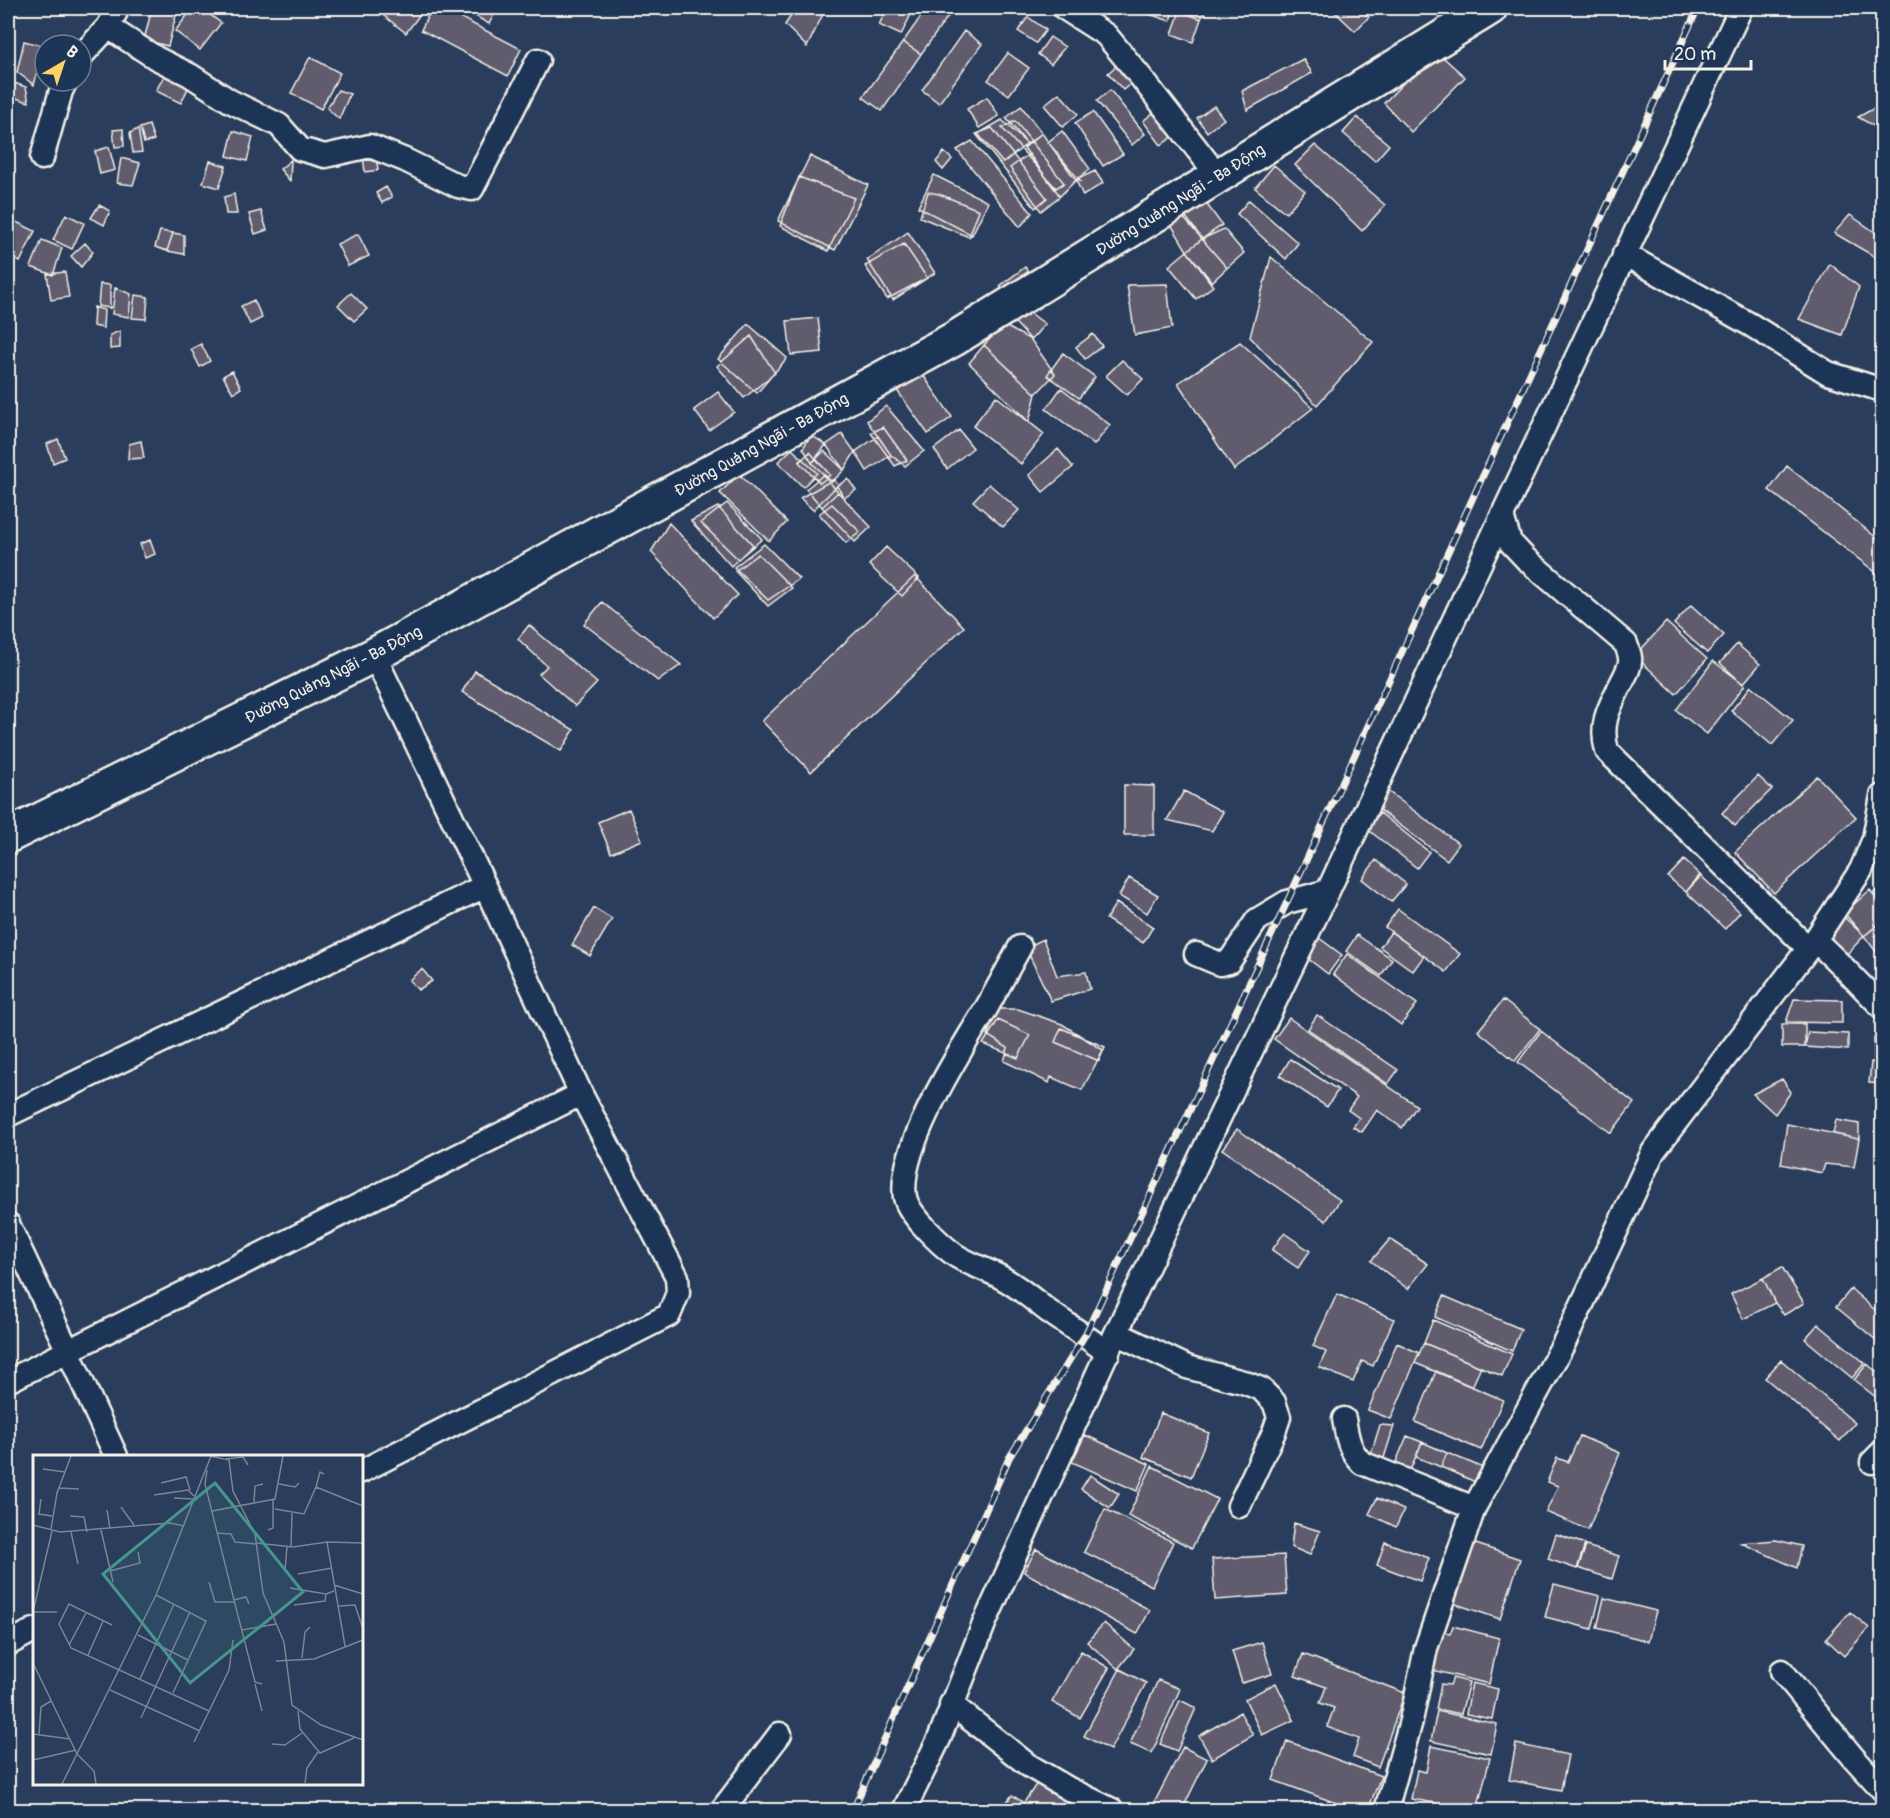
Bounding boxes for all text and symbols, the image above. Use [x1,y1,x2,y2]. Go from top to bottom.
north arrow [33,33,93,93]
scale bar [1665,33,1750,71]
text: B [62,41,82,63]
text: 20 m [1674,43,1716,66]
street label: Đường Quảng Ngãi - Ba Động [1092,140,1269,260]
street label: Đường Quảng Ngãi - Ba Động [671,389,852,501]
street label: Đường Quảng Ngãi - Ba Động [242,622,425,728]
inset map [33,1455,363,1785]

